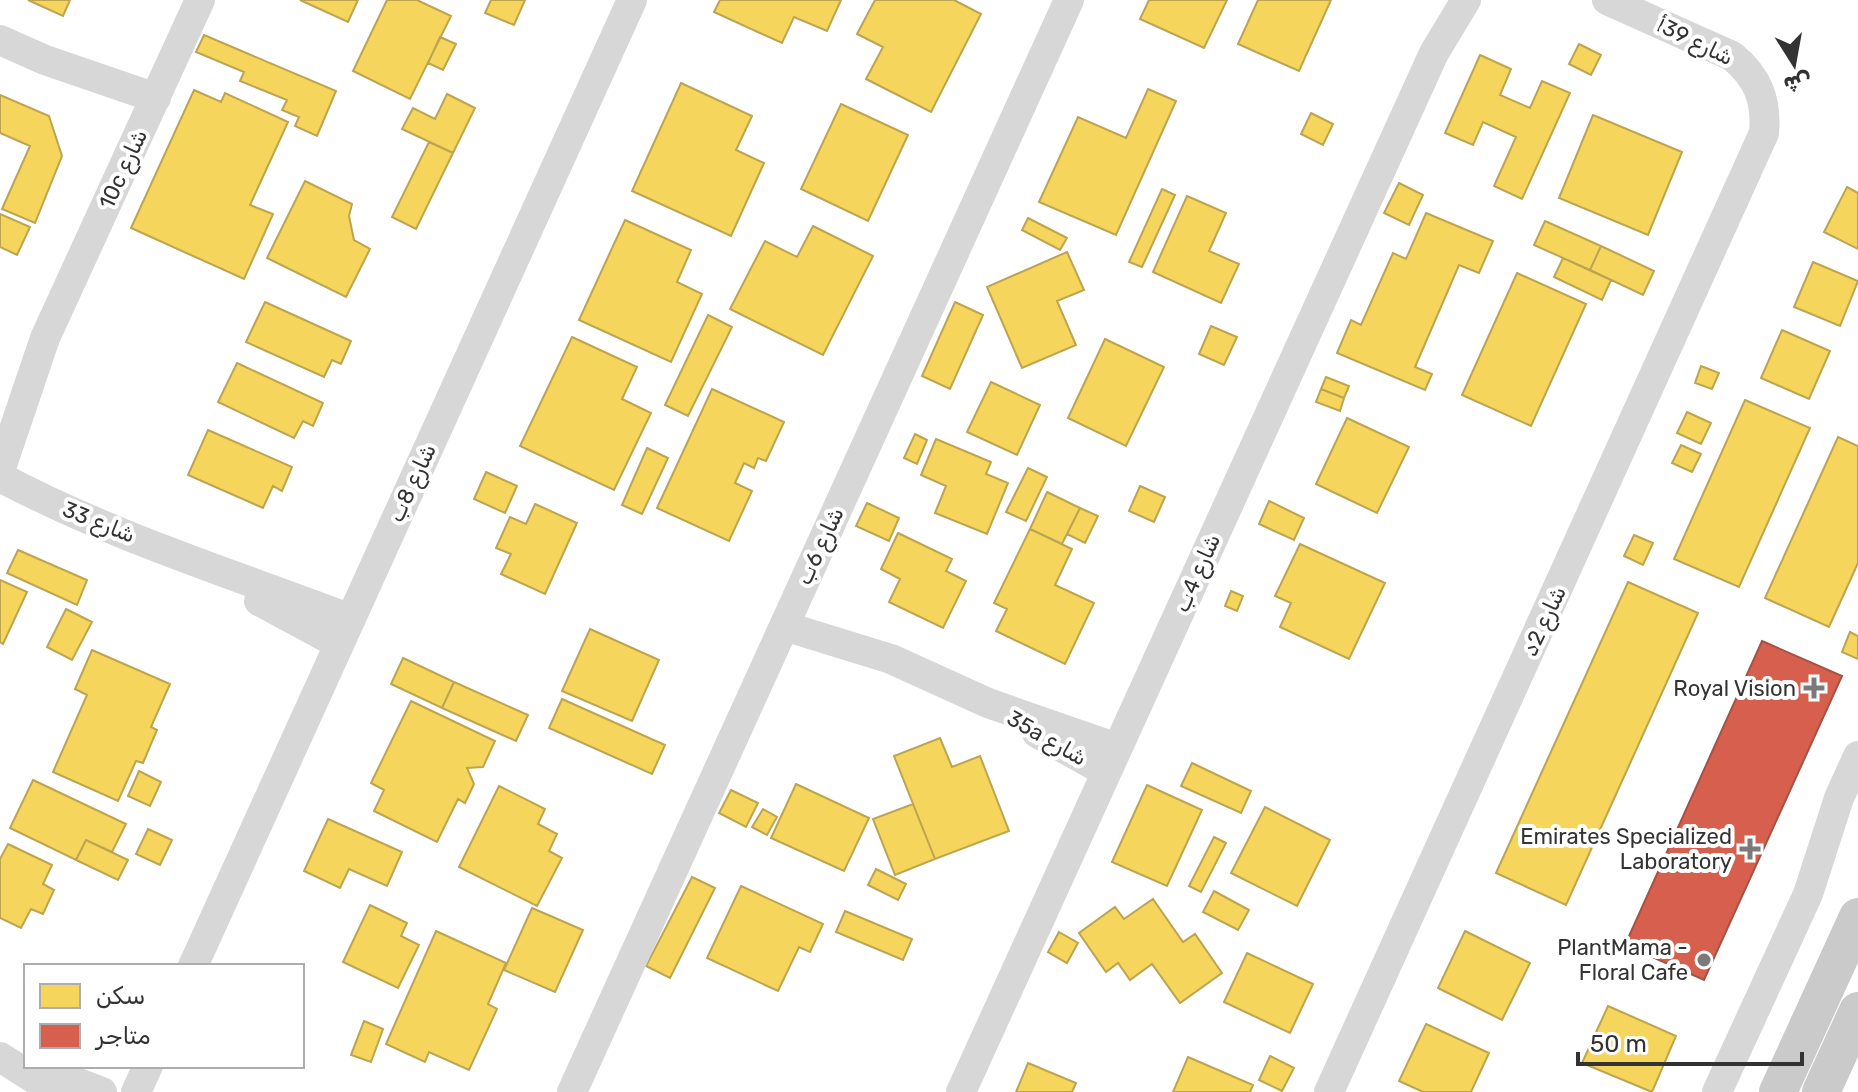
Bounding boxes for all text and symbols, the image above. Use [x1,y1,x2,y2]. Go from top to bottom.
street label: شارع 39أ [1651,11,1738,73]
north arrow [1754,24,1834,104]
text: ش [1781,67,1814,99]
street label: 10c شارع [93,125,155,214]
street label: شارع 8ب [382,439,444,527]
street label: شارع 33 [58,495,139,551]
street label: شارع 6ب [790,503,852,590]
street label: شارع 4ب [1168,529,1228,617]
street label: شارع 2د [1516,582,1574,661]
place label: Royal Vision [1673,675,1796,702]
marker: Royal Vision [1803,677,1825,699]
street label: 35a شارع [1001,704,1092,773]
place label: Emirates Specialized Laboratory [1520,823,1732,875]
marker: Emirates Specialized Laboratory [1739,838,1761,860]
place label: PlantMama - Floral Cafe [1557,934,1688,986]
marker: PlantMama - Floral Cafe [1695,951,1713,969]
legend [24,964,304,1068]
text: سكن [96,982,145,1010]
scale bar [1578,1016,1802,1066]
text: متاجر [94,1022,151,1050]
text: 50 m [1590,1030,1647,1058]

